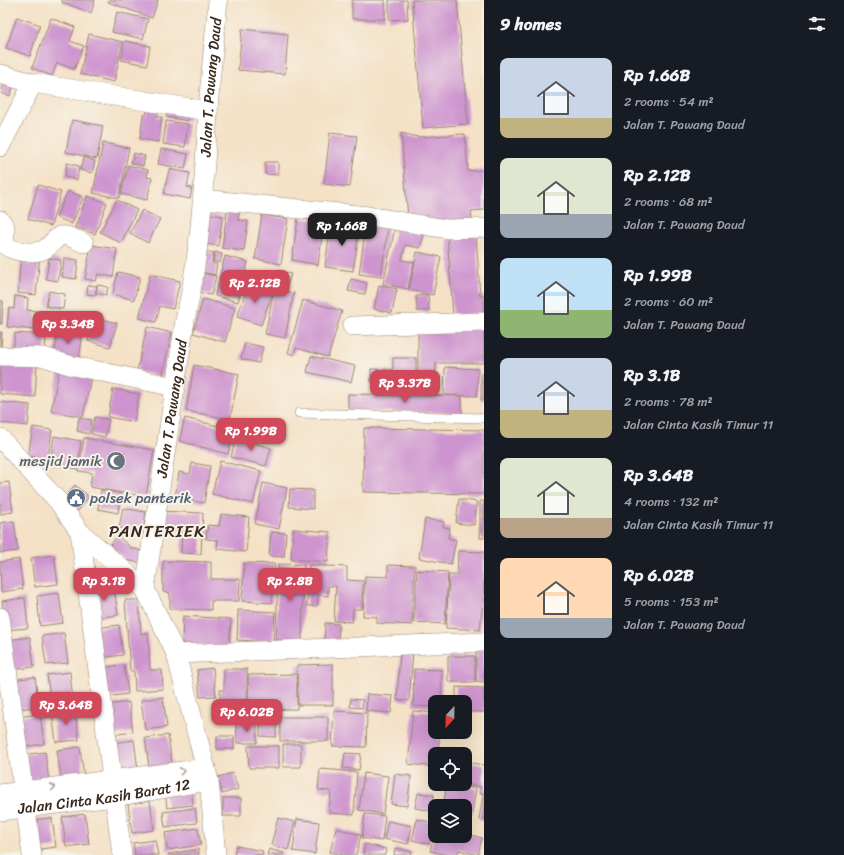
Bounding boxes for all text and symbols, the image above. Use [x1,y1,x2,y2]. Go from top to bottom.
text: 9 homes [500,9,561,39]
icon: filters [806,13,828,35]
street label: Jalan T. Pawang Daud [192,15,229,158]
text: Rp 1.66B [624,60,690,90]
icon: home [532,74,580,122]
text: 2 rooms · 54 m² [624,90,714,113]
text: Jalan T. Pawang Daud [624,113,745,136]
text: Rp 2.12B [624,160,691,190]
icon: home [532,174,580,222]
text: 2 rooms · 68 m² [624,190,713,213]
pin: Rp 1.66B [301,213,383,247]
text: Jalan T. Pawang Daud [624,213,745,236]
text: Rp 1.66B [317,214,367,237]
text: Rp 1.99B [624,260,692,290]
pin: Rp 2.12B [214,270,296,304]
text: Rp 2.12B [230,271,280,294]
icon: home [532,274,580,322]
text: 2 rooms · 60 m² [624,290,713,313]
pin: Rp 3.34B [27,311,109,345]
text: Rp 3.34B [42,312,94,335]
text: Jalan T. Pawang Daud [624,313,745,336]
street label: Jalan T. Pawang Daud [149,337,195,480]
text: Rp 3.1B [624,360,680,390]
pin: Rp 3.37B [364,370,446,404]
text: Rp 3.37B [379,371,431,394]
icon: home [532,374,580,422]
text: 2 rooms · 78 m² [624,390,713,413]
text: Jalan Cinta Kasih Timur 11 [624,413,773,436]
pin: Rp 1.99B [210,418,292,452]
text: Rp 1.99B [225,419,277,442]
place label: mesjid jamik [20,448,103,474]
mosque icon: mesjid jamik [105,450,127,472]
text: Rp 3.64B [624,460,693,490]
icon: home [532,474,580,522]
place label: polsek panterik [89,485,192,511]
public building icon: polsek panterik [65,487,87,509]
text: 4 rooms · 132 m² [624,490,718,513]
text: Jalan Cinta Kasih Timur 11 [624,513,773,536]
district label: PANTERIEK [109,516,206,546]
text: Rp 6.02B [624,560,694,590]
pin: Rp 3.1B [67,568,141,602]
pin: Rp 2.8B [253,568,327,602]
text: Rp 3.1B [82,569,126,592]
text: Rp 2.8B [267,569,313,592]
icon: home [532,574,580,622]
text: 5 rooms · 153 m² [624,590,719,613]
text: Jalan T. Pawang Daud [624,613,745,636]
pin: Rp 3.64B [25,692,107,726]
text: Rp 3.64B [40,693,92,716]
north arrow [428,695,472,739]
map controls [428,695,472,843]
pin: Rp 6.02B [206,699,288,733]
text: Rp 6.02B [220,700,274,723]
button: locate [428,747,472,791]
one-way arrow [179,767,185,776]
street label: Jalan Cinta Kasih Barat 12 [15,771,192,822]
one-way arrow [49,783,56,792]
button: layers [428,799,472,843]

